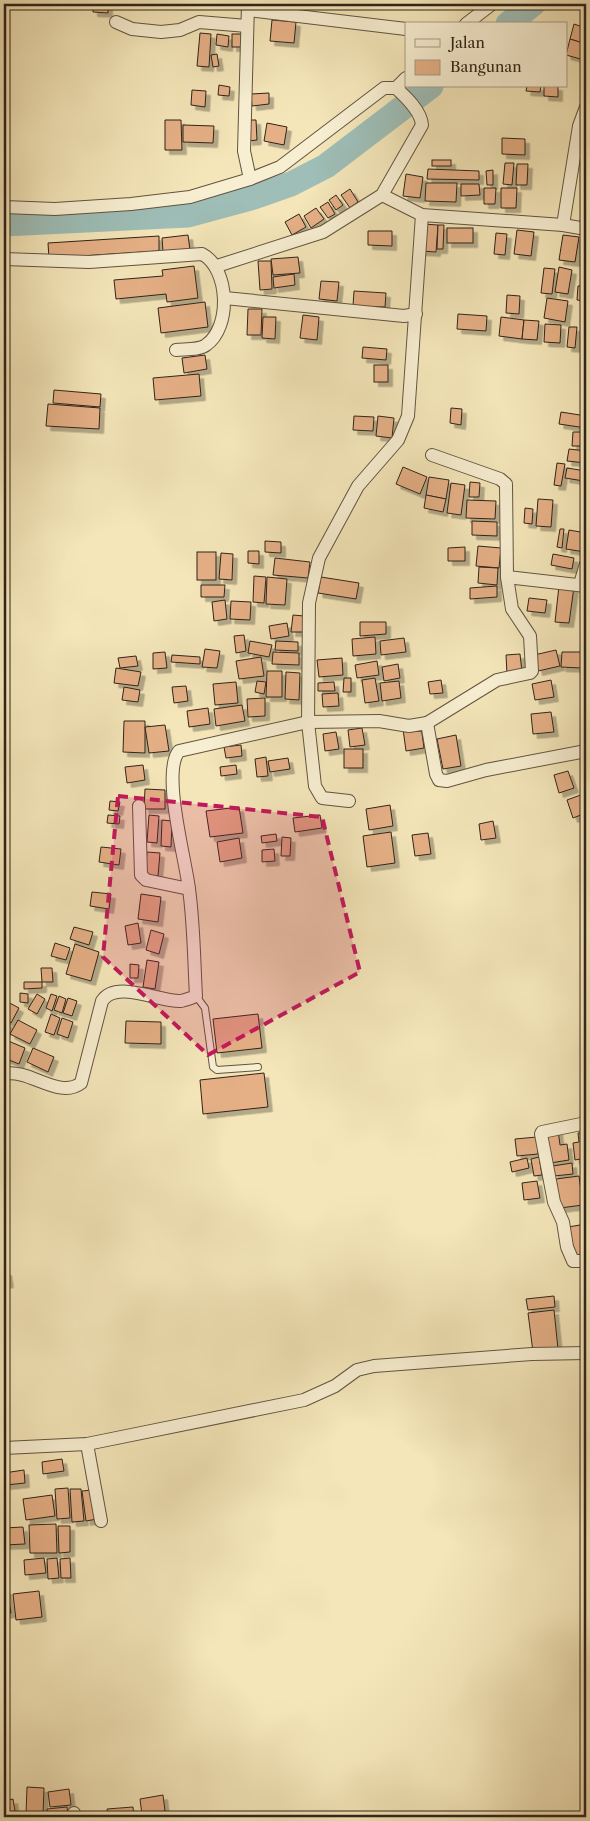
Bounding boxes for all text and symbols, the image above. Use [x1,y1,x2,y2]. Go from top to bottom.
legend [405,22,568,88]
text: Jalan [448,33,485,52]
text: Bangunan [450,57,522,76]

